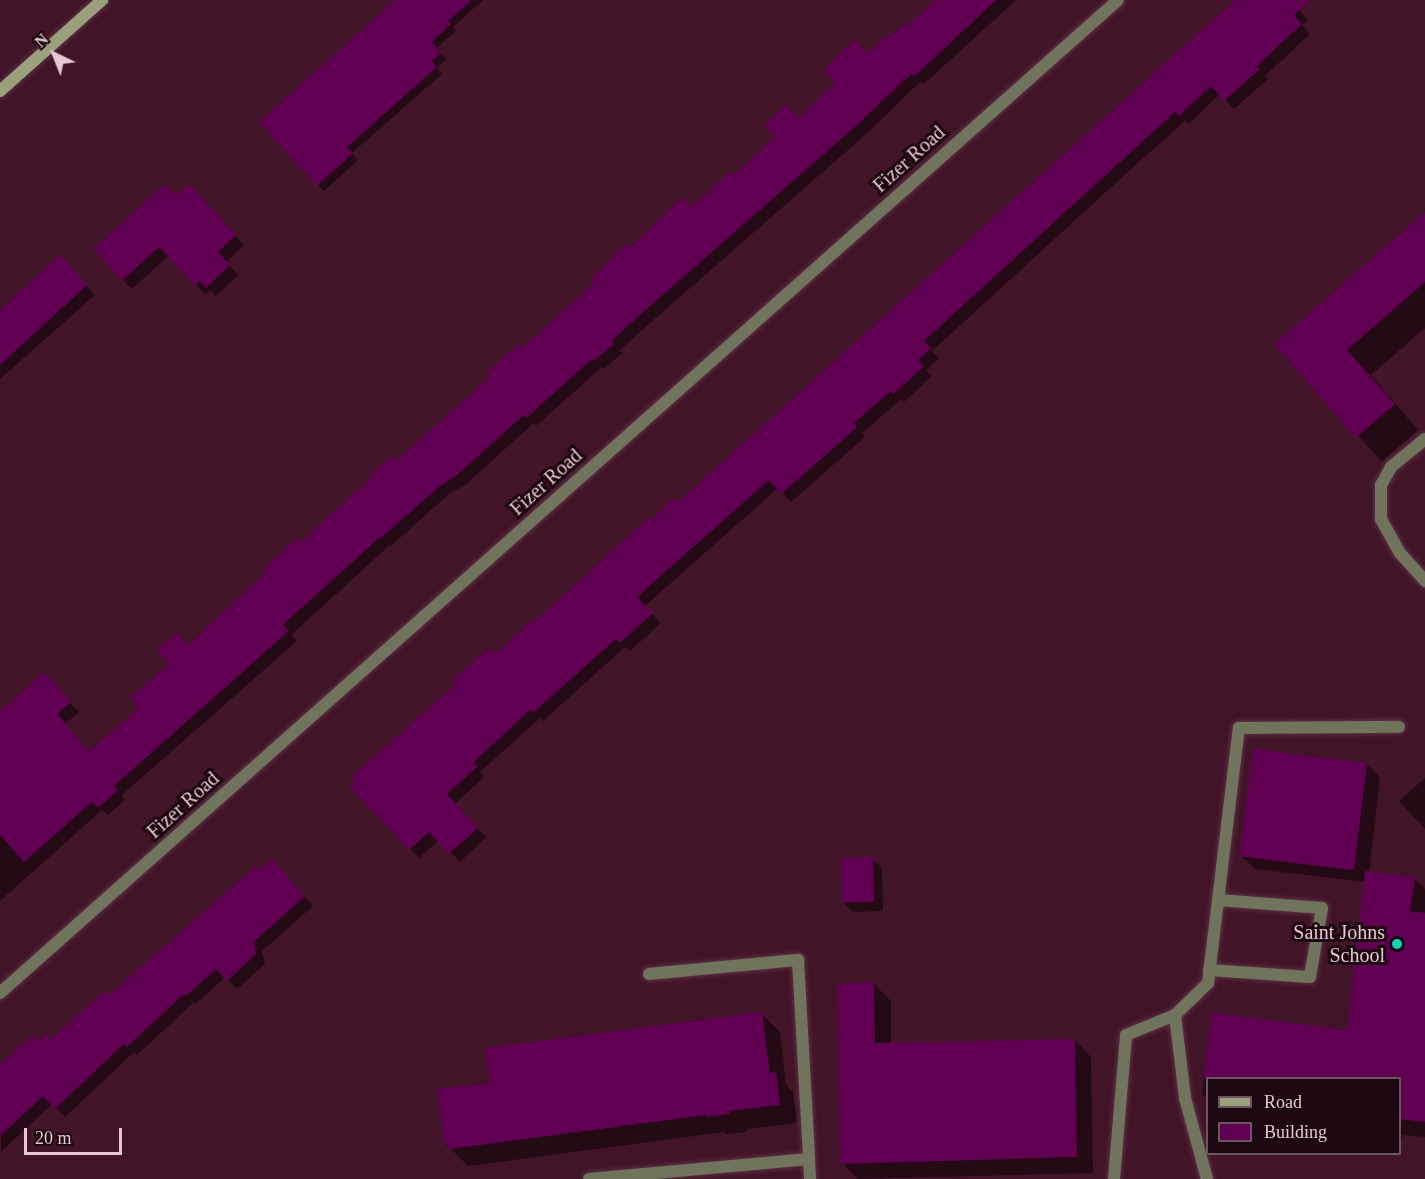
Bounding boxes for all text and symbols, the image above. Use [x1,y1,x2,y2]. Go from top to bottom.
north arrow [24,24,84,84]
text: N [31,30,51,51]
street label: Fizer Road [868,121,950,197]
street label: Fizer Road [505,444,587,520]
street label: Fizer Road [142,767,224,843]
place label: Saint Johns School [1293,921,1385,968]
marker: Saint Johns School [1390,937,1404,951]
legend [1206,1077,1401,1155]
text: Road [1264,1092,1302,1112]
scale bar [27,1116,124,1154]
text: Building [1264,1122,1327,1142]
text: 20 m [35,1128,72,1148]

